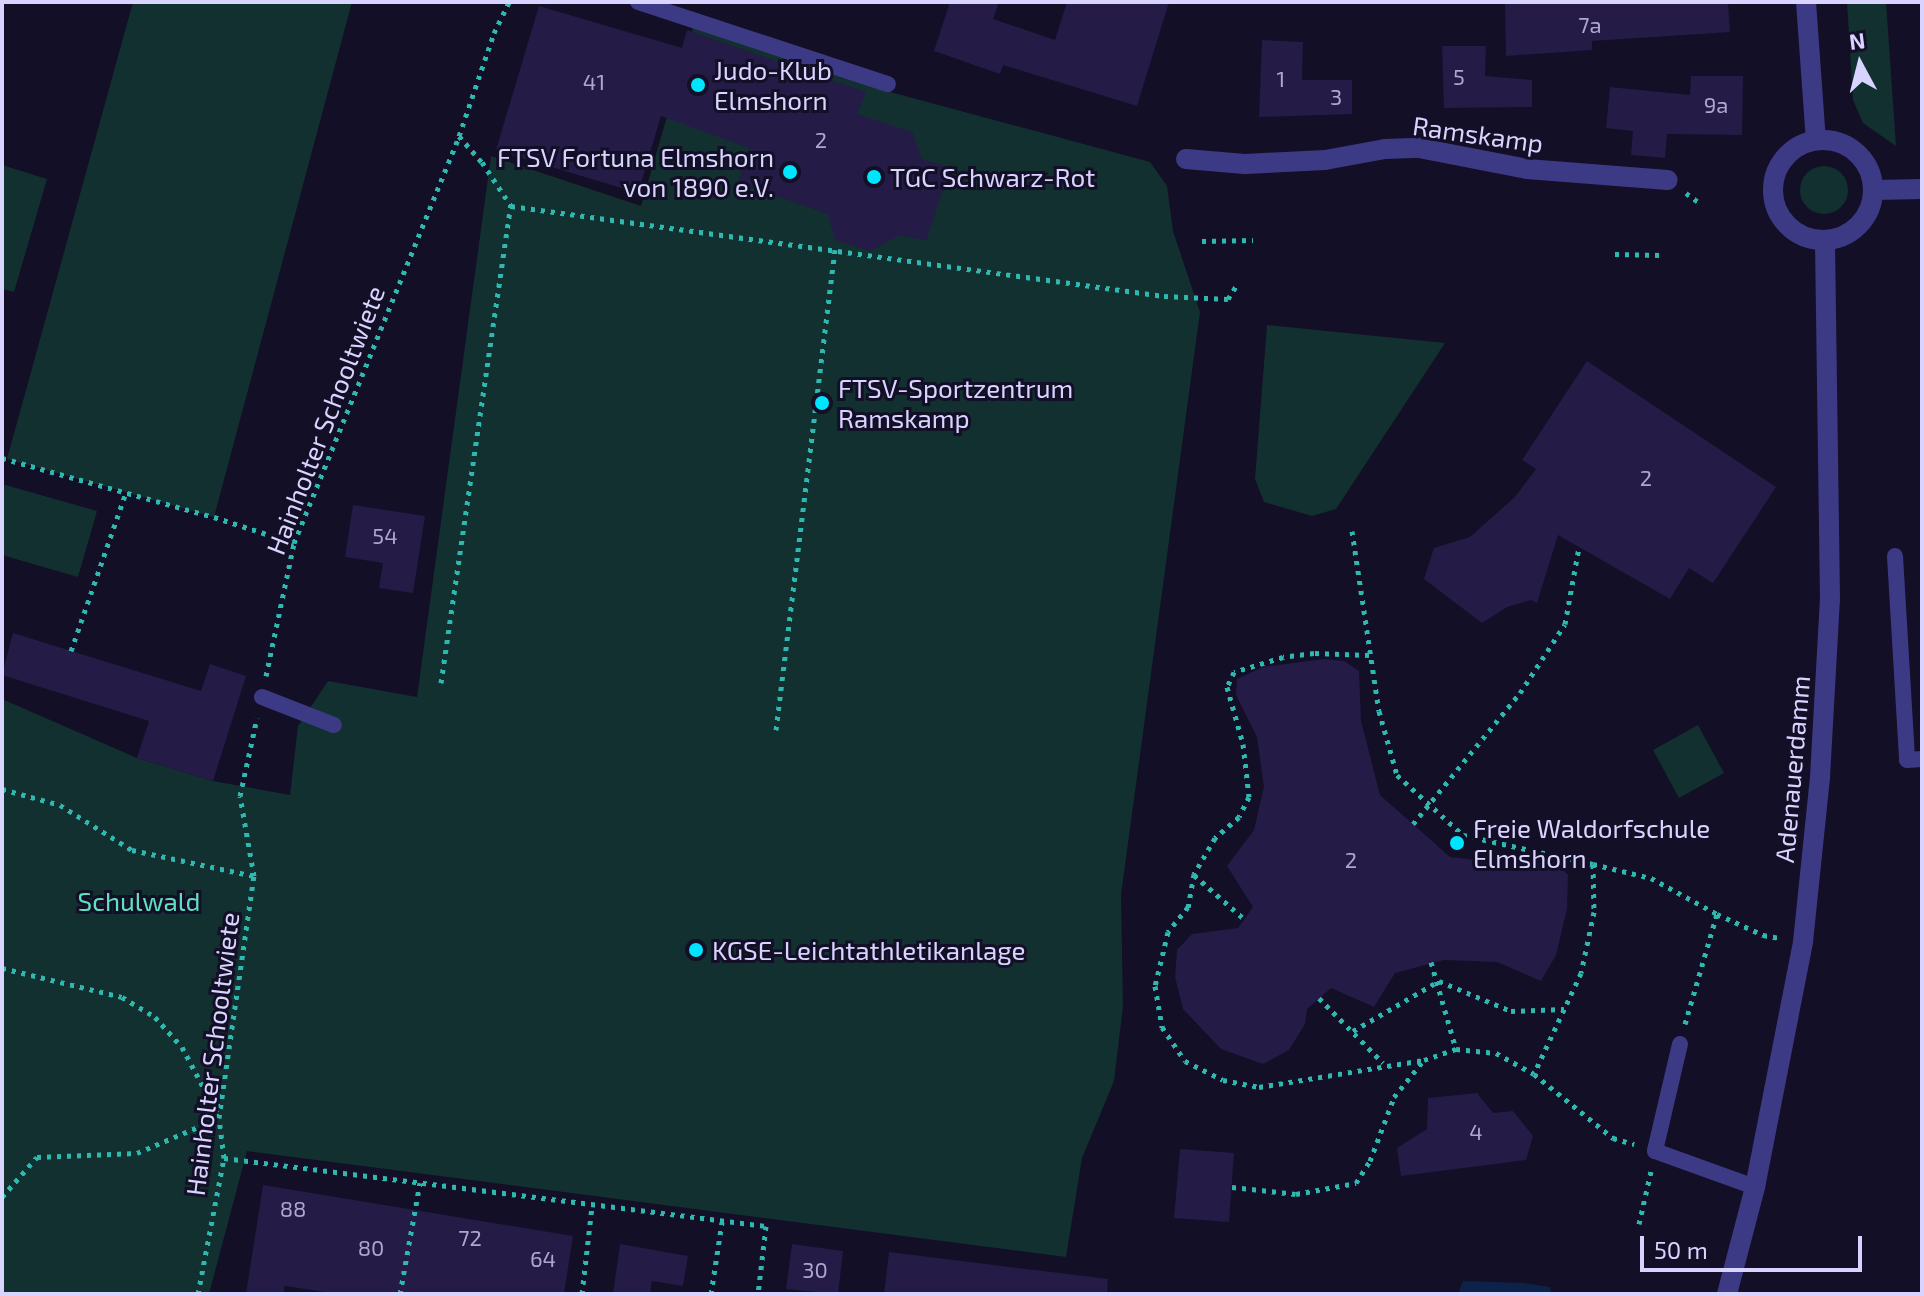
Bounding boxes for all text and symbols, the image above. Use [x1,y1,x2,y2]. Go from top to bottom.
house number: 7a [1578,12,1602,38]
north arrow [1820,24,1900,104]
text: N [1848,26,1867,54]
place label: Judo-Klub Elmshorn [714,54,832,116]
house number: 5 [1453,64,1465,90]
house number: 1 [1277,66,1285,92]
house number: 41 [583,69,605,95]
marker: Judo-Klub Elmshorn [689,76,707,94]
house number: 3 [1330,84,1342,110]
house number: 9a [1704,92,1728,118]
street label: Ramskamp [1411,109,1545,159]
house number: 2 [815,127,827,153]
place label: FTSV Fortuna Elmshorn von 1890 e.V. [496,141,774,202]
place label: TGC Schwarz-Rot [890,161,1095,193]
marker: FTSV Fortuna Elmshorn von 1890 e.V. [781,163,799,181]
marker: TGC Schwarz-Rot [865,168,883,186]
street label: Hainholter Schooltwiete [259,281,391,559]
place label: FTSV-Sportzentrum Ramskamp [838,372,1073,434]
marker: FTSV-Sportzentrum Ramskamp [813,394,831,412]
house number: 2 [1640,465,1652,491]
house number: 54 [372,523,398,549]
street label: Adenauerdamm [1768,674,1816,864]
place label: Freie Waldorfschule Elmshorn [1473,812,1711,874]
marker: Freie Waldorfschule Elmshorn [1448,834,1466,852]
house number: 2 [1345,847,1357,873]
park label: Schulwald [78,885,200,917]
street label: Hainholter Schooltwiete [179,910,245,1198]
place label: KGSE-Leichtathletikanlage [712,934,1026,966]
marker: KGSE-Leichtathletikanlage [687,941,705,959]
house number: 4 [1469,1119,1483,1145]
house number: 88 [280,1196,306,1222]
scale bar [1644,1220,1866,1270]
house number: 72 [458,1225,482,1251]
house number: 80 [358,1235,384,1261]
text: 50 m [1654,1235,1708,1264]
house number: 64 [530,1246,556,1272]
house number: 30 [802,1257,828,1283]

